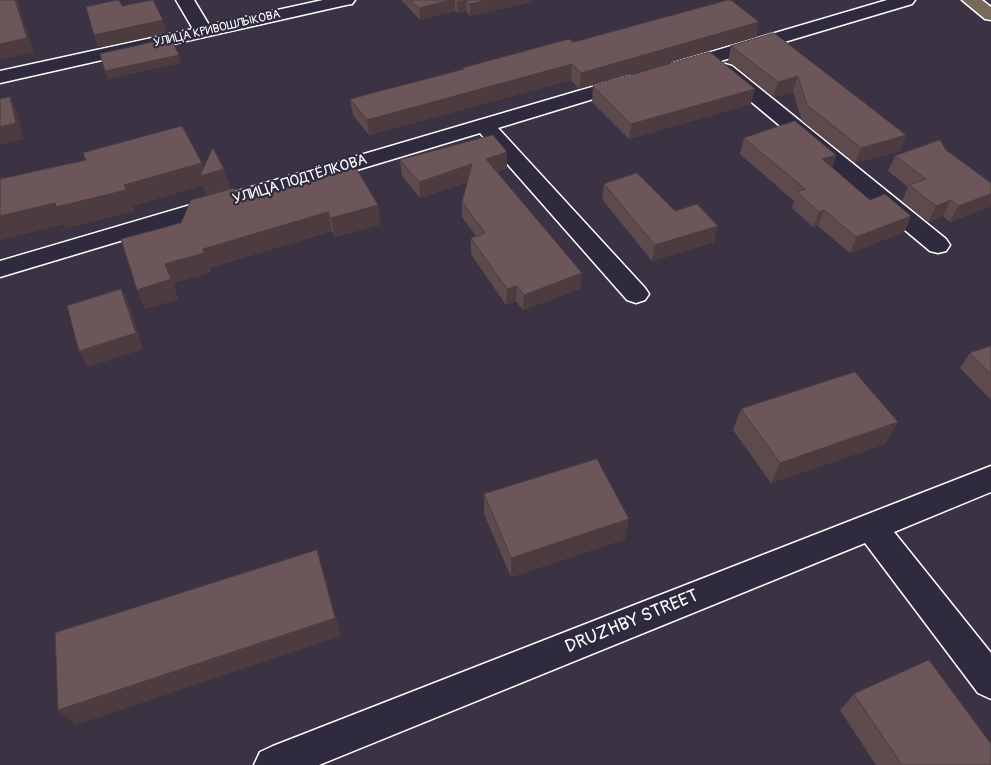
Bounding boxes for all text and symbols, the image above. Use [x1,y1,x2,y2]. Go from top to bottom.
street label: УЛИЦА КРИВОШЛЫКОВА [152,7,282,51]
street label: УЛИЦА ПОДТЁЛКОВА [231,151,369,209]
street label: DRUZHBY STREET [562,585,702,659]

